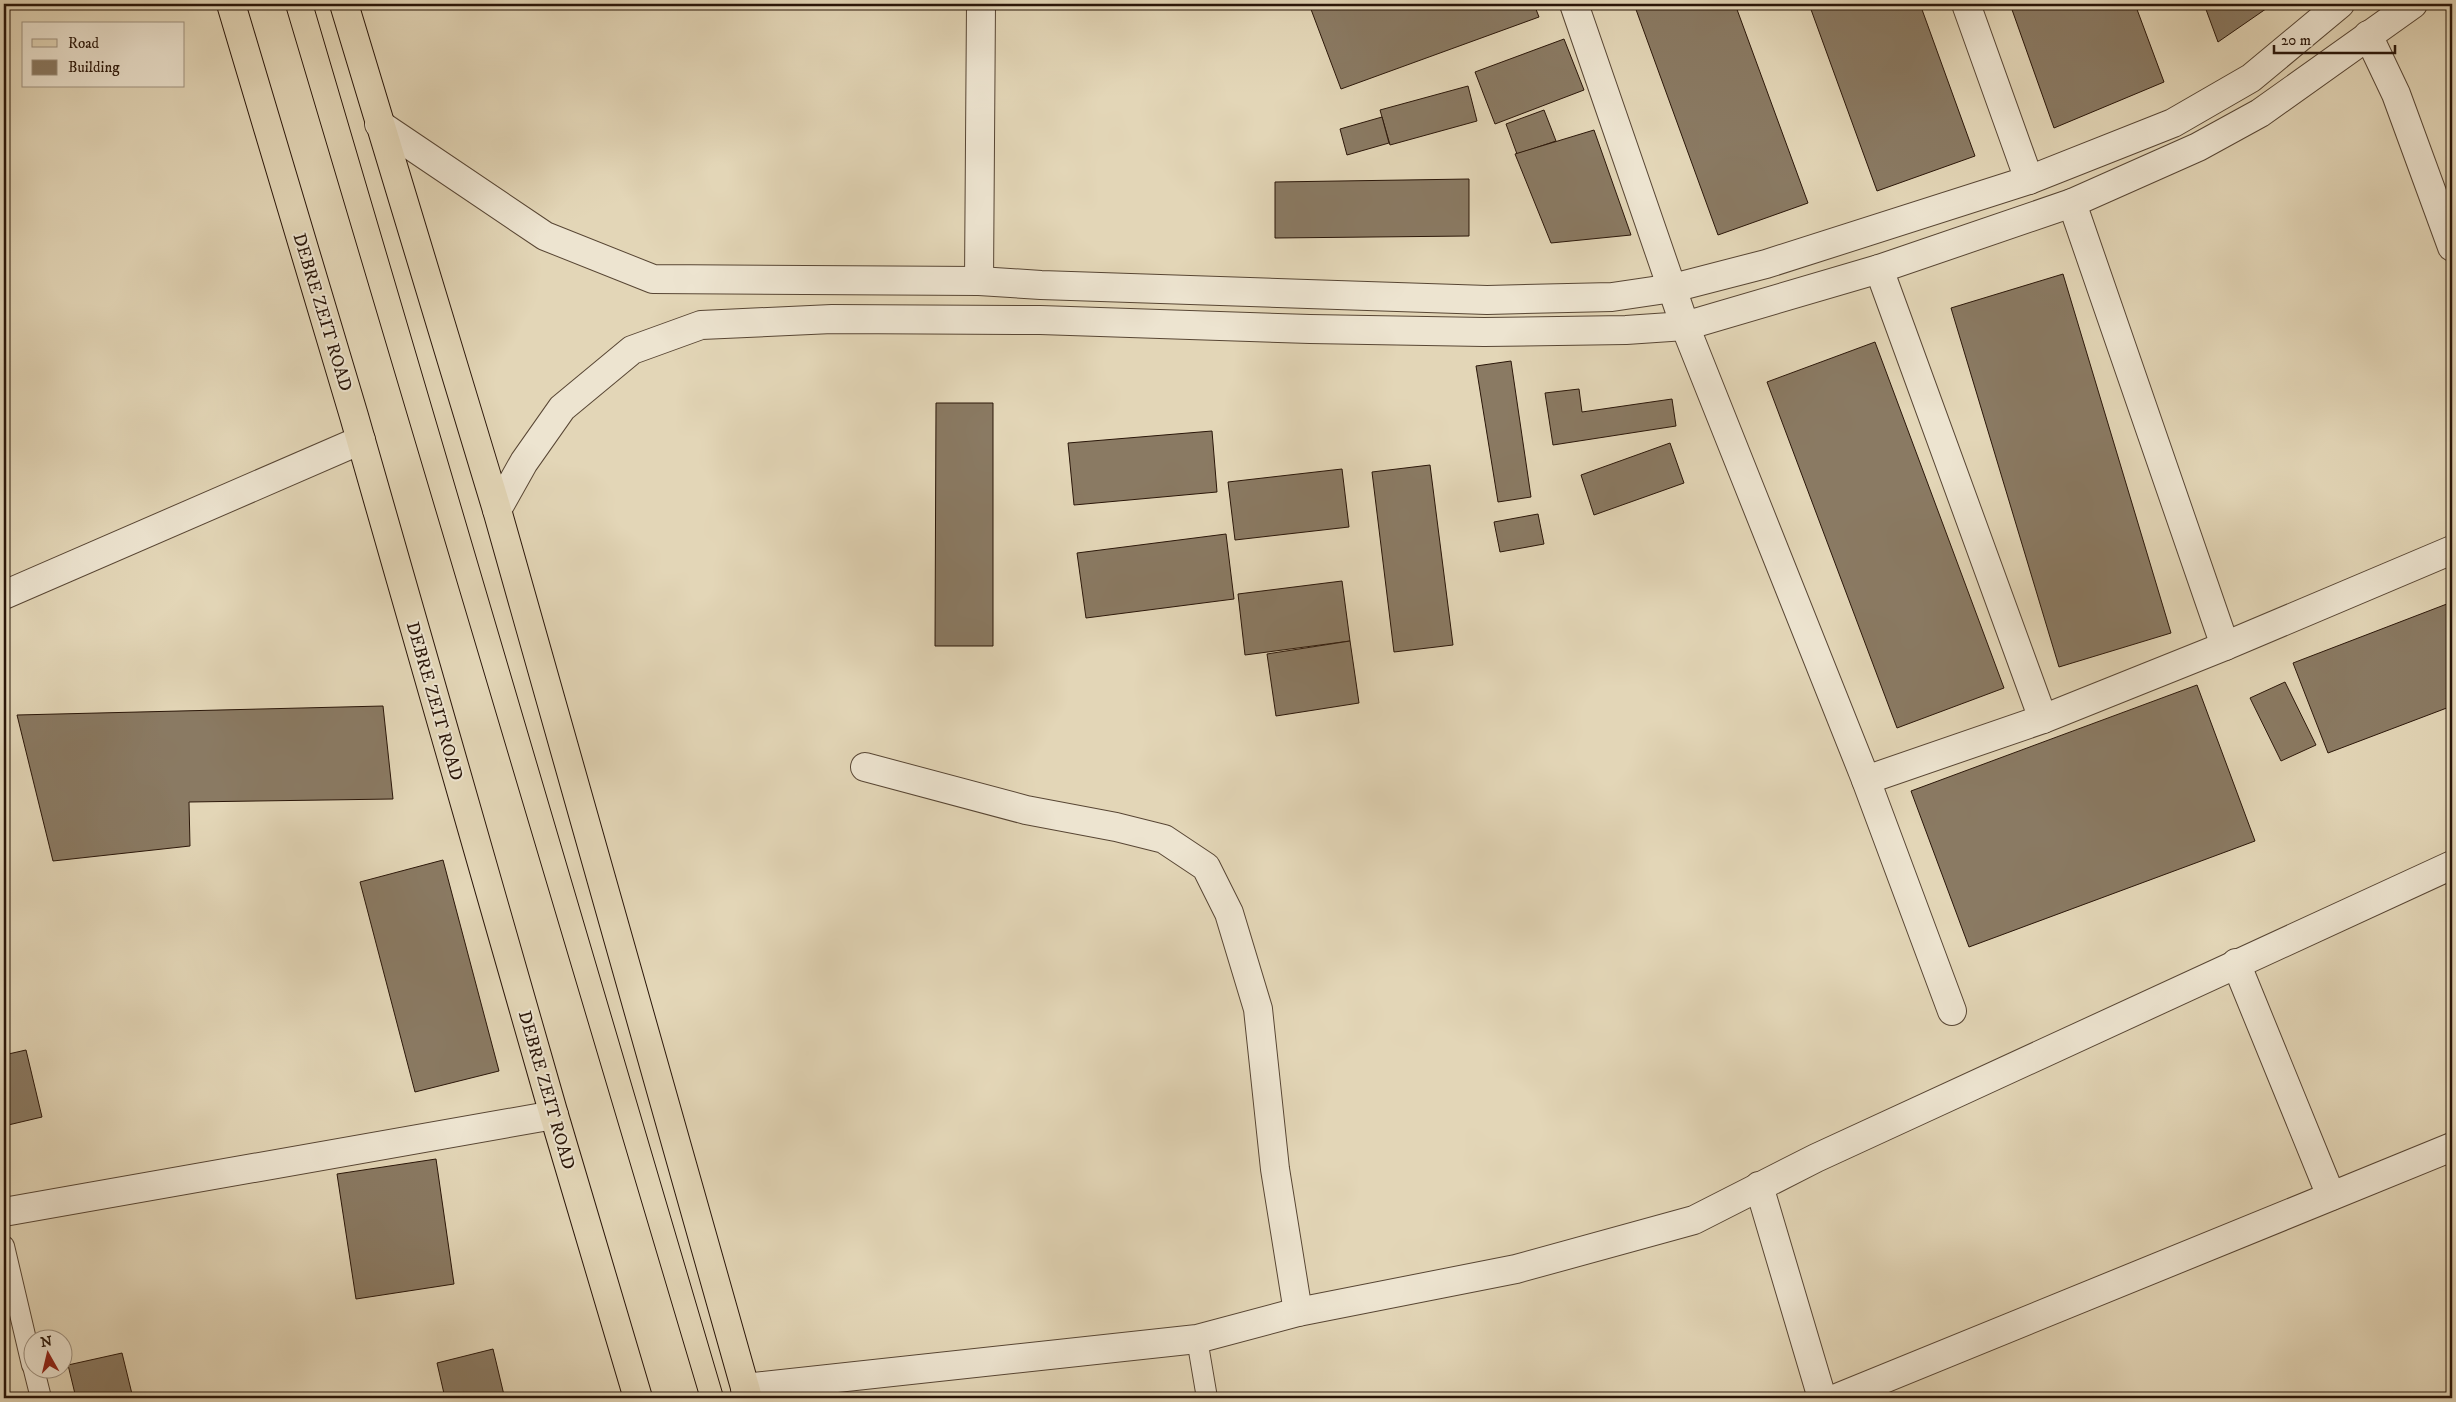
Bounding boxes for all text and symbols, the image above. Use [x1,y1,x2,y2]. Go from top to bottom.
legend [22,22,185,88]
scale bar [2274,22,2395,54]
text: 20 m [2281,31,2311,50]
text: Road [68,34,100,53]
text: Building [68,58,120,77]
street label: DEBRE ZEIT ROAD [287,230,357,394]
street label: DEBRE ZEIT ROAD [401,619,467,783]
street label: DEBRE ZEIT ROAD [513,1008,579,1172]
north arrow [22,1330,72,1380]
text: N [39,1332,54,1352]

